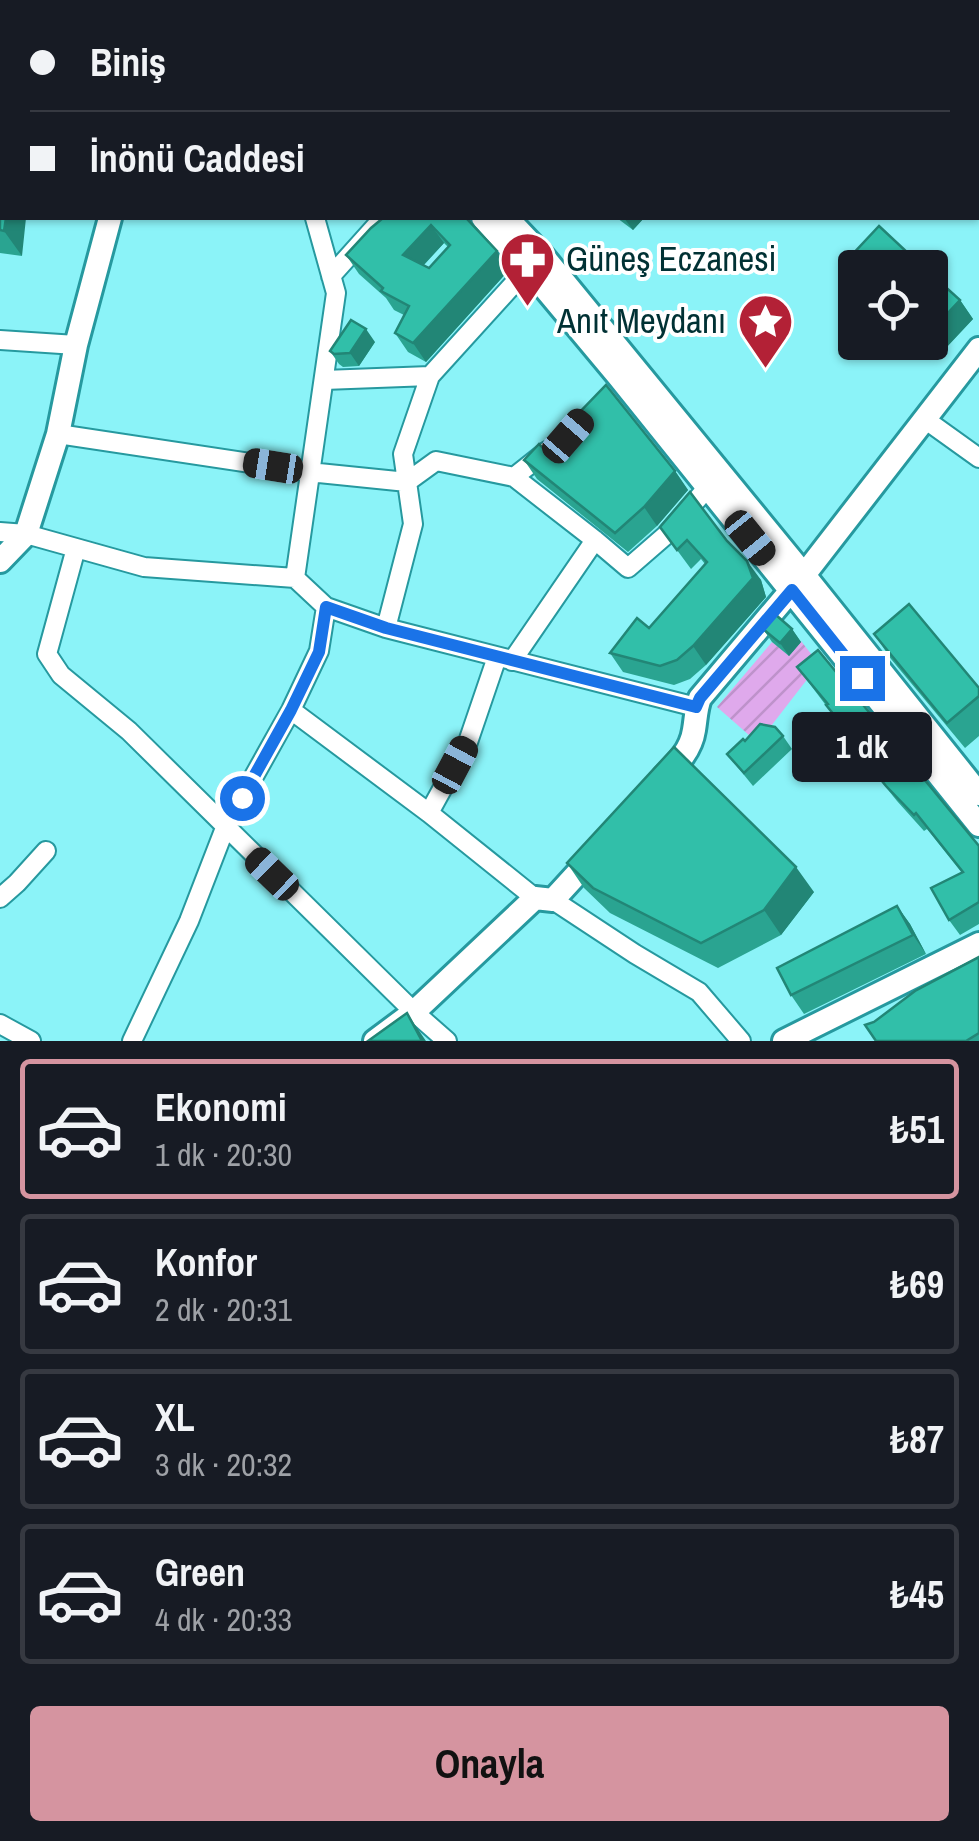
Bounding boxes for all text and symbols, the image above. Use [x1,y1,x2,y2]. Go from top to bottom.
text: Biniş [90,37,166,88]
text: İnönü Caddesi [90,133,305,184]
pharmacy icon: Güneş Eczanesi [497,229,557,308]
place label: Güneş Eczanesi [566,235,777,282]
map controls [838,250,948,360]
button: locate [838,250,948,360]
place icon: Anıt Meydanı [735,291,795,370]
place label: Anıt Meydanı [556,297,726,344]
car [537,404,599,468]
car [241,446,305,486]
car [719,505,781,571]
route end [840,656,885,701]
callout: 1 dk [792,713,932,783]
text: 1 dk [836,725,888,768]
car [428,731,482,799]
route start [220,776,265,821]
car [240,842,304,906]
text: Ekonomi [155,1082,287,1133]
icon: car [35,1084,125,1174]
text: ₺51 [890,1104,944,1155]
text: 1 dk · 20:30 [155,1133,292,1176]
text: Konfor [155,1237,257,1288]
icon: car [35,1239,125,1329]
text: ₺69 [890,1259,944,1310]
text: 2 dk · 20:31 [155,1288,292,1331]
text: XL [155,1392,195,1443]
icon: car [35,1394,125,1484]
text: ₺87 [890,1414,944,1465]
text: 3 dk · 20:32 [155,1443,292,1486]
text: Green [155,1547,245,1598]
icon: car [35,1549,125,1639]
text: ₺45 [890,1569,944,1620]
text: 4 dk · 20:33 [155,1598,292,1641]
button: Onayla [30,1706,949,1821]

